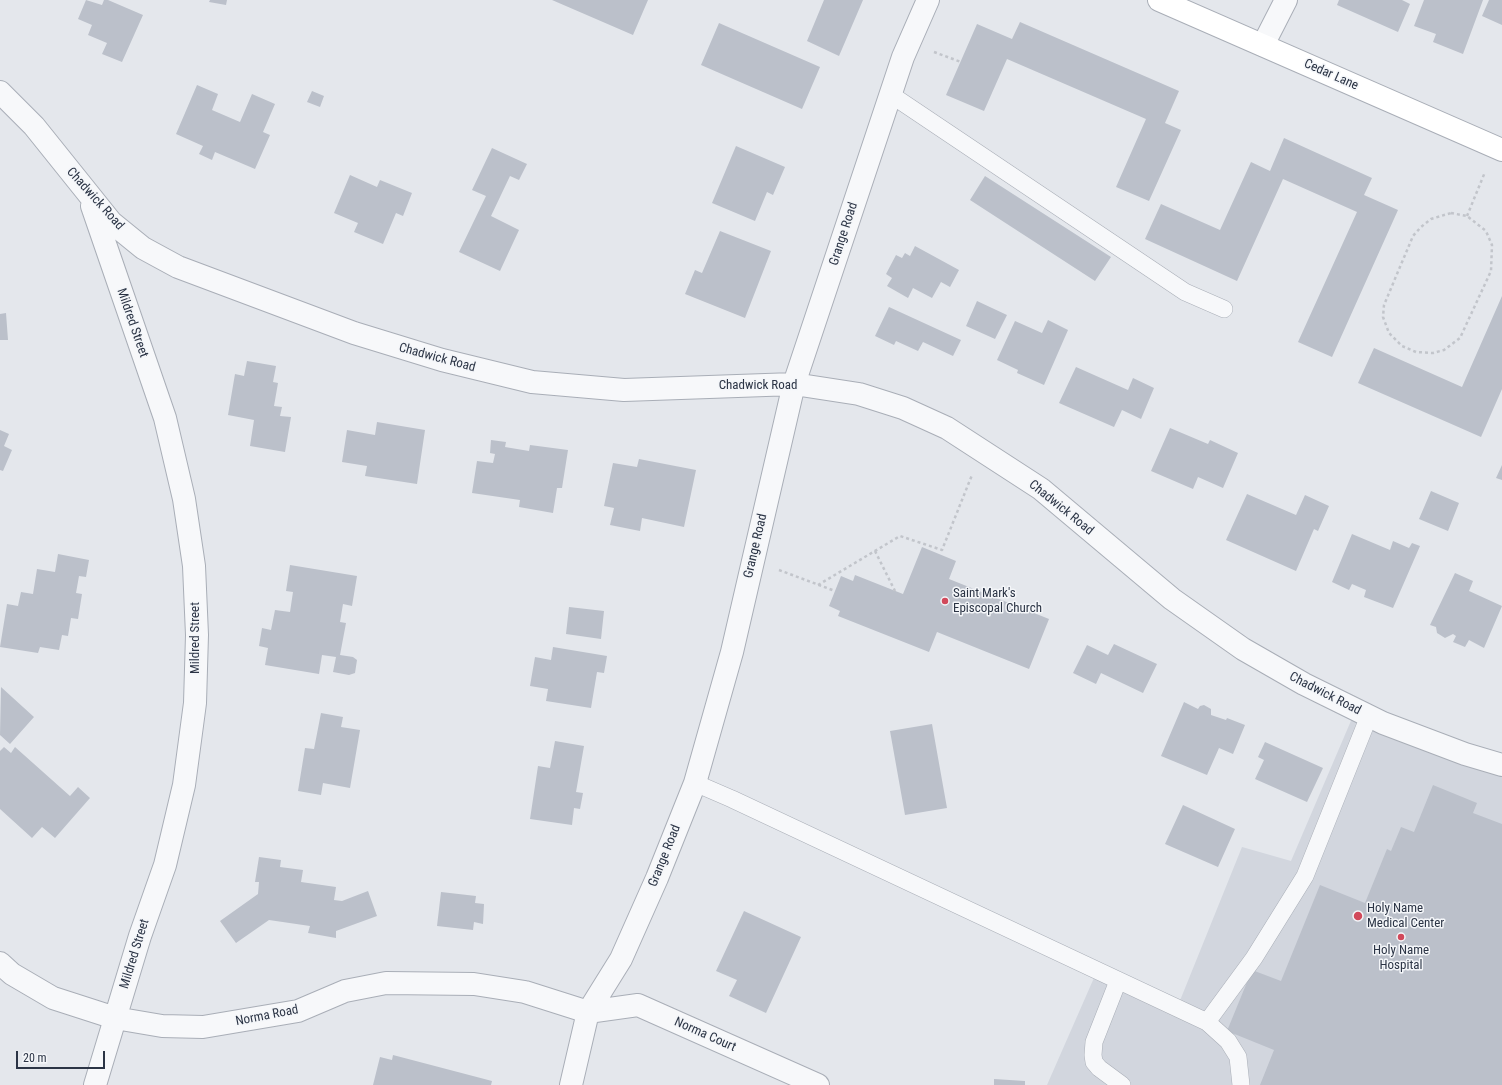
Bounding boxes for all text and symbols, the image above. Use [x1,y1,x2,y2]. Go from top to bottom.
street label: Cedar Lane [1301,56,1361,94]
street label: Chadwick Road [63,165,127,233]
street label: Grange Road [826,200,862,268]
street label: Mildred Street [113,286,151,360]
street label: Chadwick Road [397,340,477,376]
street label: Chadwick Road [719,378,797,394]
street label: Chadwick Road [1026,477,1096,539]
street label: Grange Road [741,512,771,580]
place label: Saint Mark's Episcopal Church [953,586,1042,617]
marker: Saint Mark's Episcopal Church [940,596,950,606]
street label: Mildred Street [188,602,204,674]
street label: Chadwick Road [1286,669,1364,719]
street label: Grange Road [645,823,685,889]
place label: Holy Name Medical Center [1367,901,1444,932]
marker: Holy Name Medical Center [1352,910,1364,922]
street label: Mildred Street [117,917,153,991]
marker: Holy Name Hospital [1396,932,1406,942]
place label: Holy Name Hospital [1373,943,1429,974]
street label: Norma Road [234,1002,300,1030]
street label: Norma Court [672,1014,738,1056]
scale bar [18,1043,107,1069]
text: 20 m [23,1051,47,1065]

